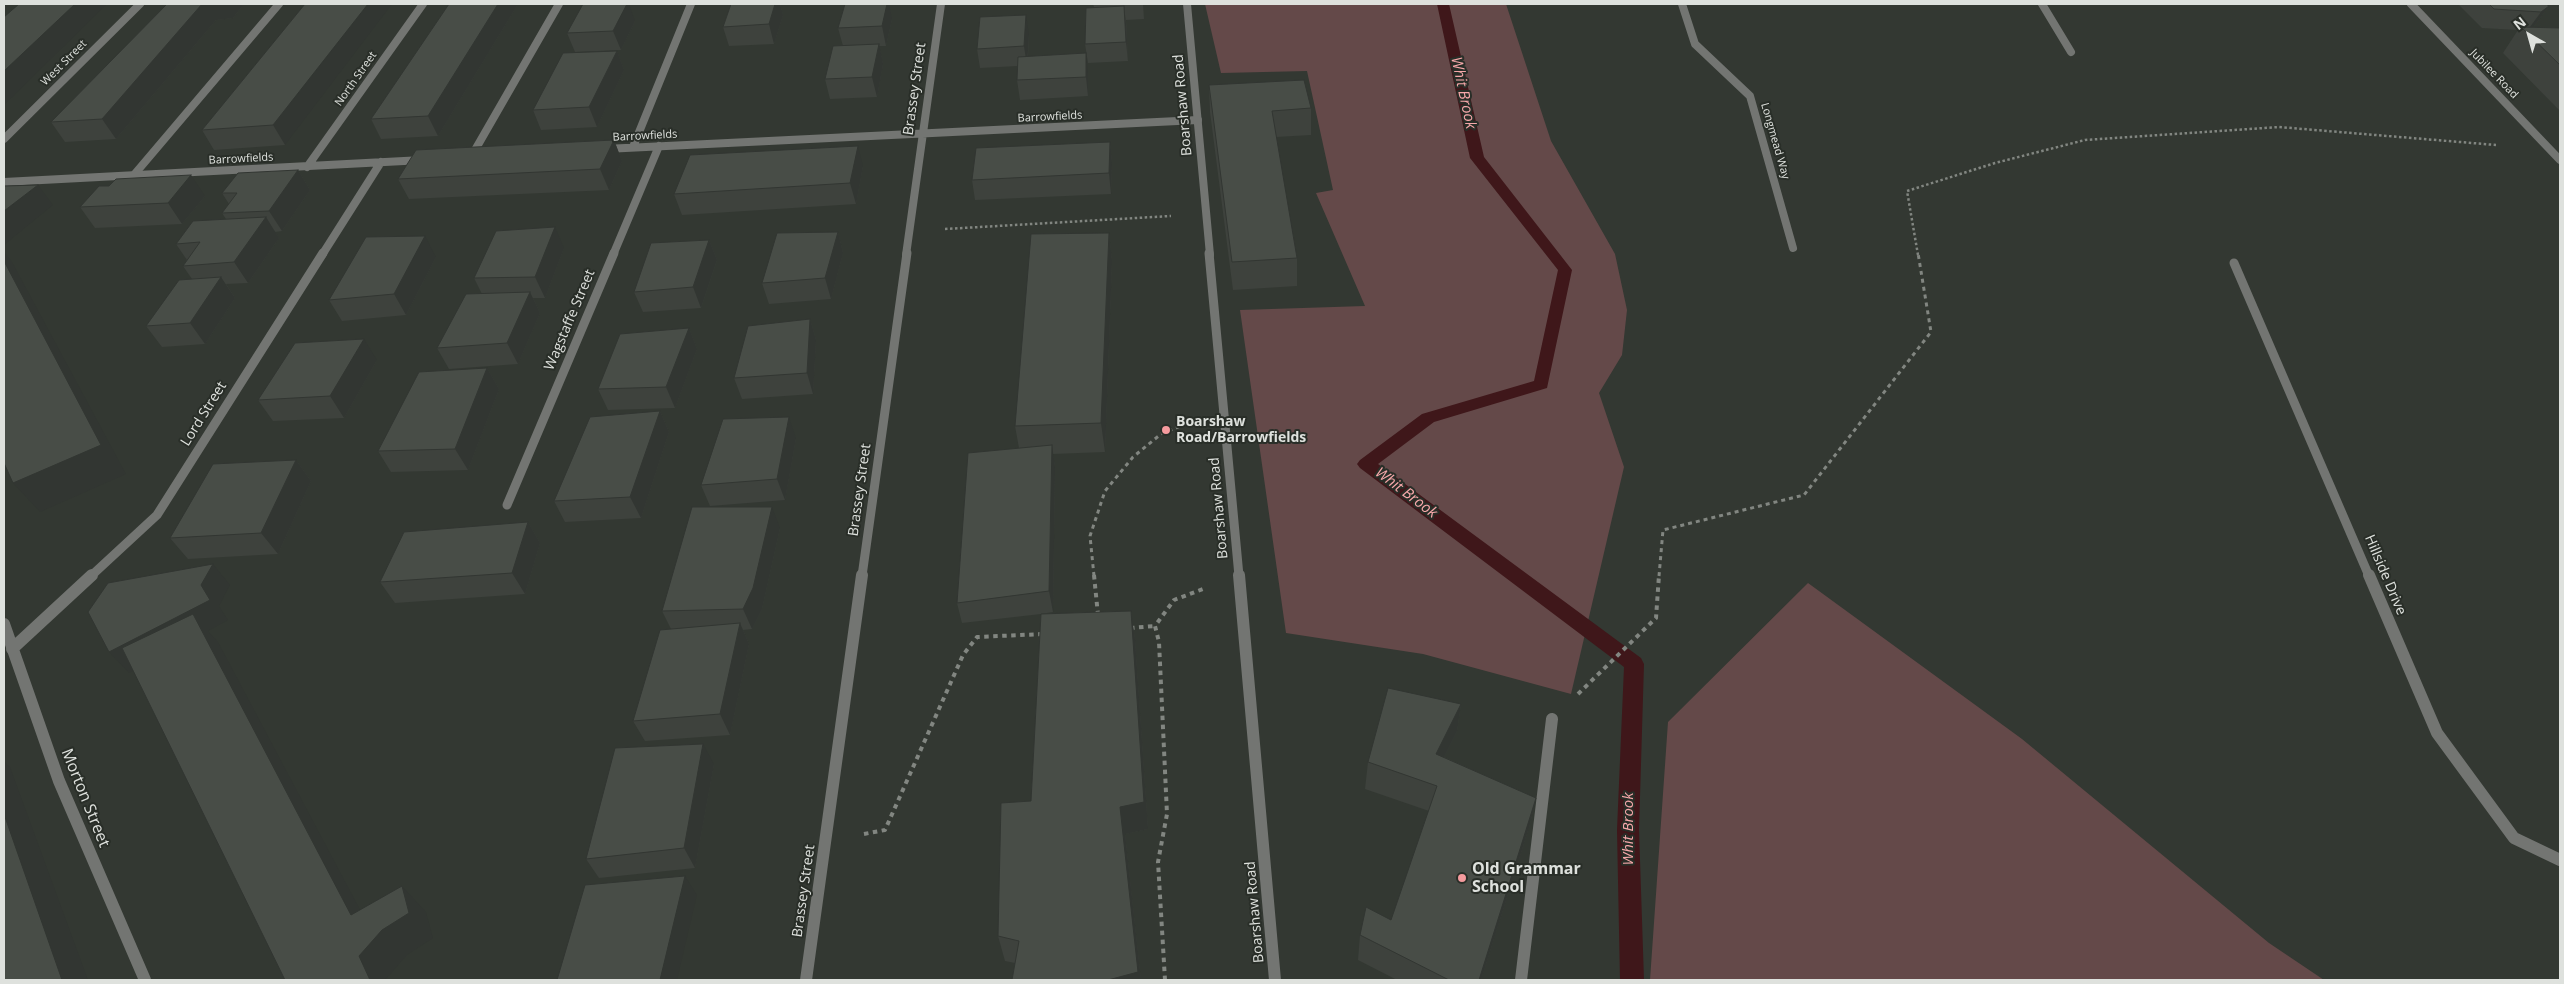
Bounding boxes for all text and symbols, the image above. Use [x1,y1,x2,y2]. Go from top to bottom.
north arrow [2504,10,2554,60]
text: N [2509,12,2530,34]
street label: West Street [38,37,90,89]
street label: Brassey Street [900,42,930,136]
street label: Jubilee Road [2467,47,2521,101]
street label: North Street [332,49,380,109]
street label: Boarshaw Road [1170,54,1196,156]
water label: Whit Brook [1447,55,1479,131]
street label: Longmead Way [1758,101,1792,181]
street label: Barrowfields [1017,109,1083,125]
street label: Barrowfields [612,128,678,144]
street label: Barrowfields [208,151,274,167]
street label: Wagstaffe Street [541,267,599,373]
street label: Lord Street [178,379,230,449]
place label: Boarshaw Road/Barrowfields [1176,414,1306,447]
marker: Boarshaw Road/Barrowfields [1160,424,1172,436]
street label: Brassey Street [845,443,875,537]
street label: Boarshaw Road [1206,457,1232,559]
water label: Whit Brook [1371,464,1441,522]
street label: Hillside Drive [2361,532,2409,618]
street label: Morton Street [57,746,113,850]
water label: Whit Brook [1620,792,1638,866]
street label: Brassey Street [789,844,819,938]
place label: Old Grammar School [1472,859,1581,897]
street label: Boarshaw Road [1242,861,1268,963]
marker: Old Grammar School [1456,872,1468,884]

